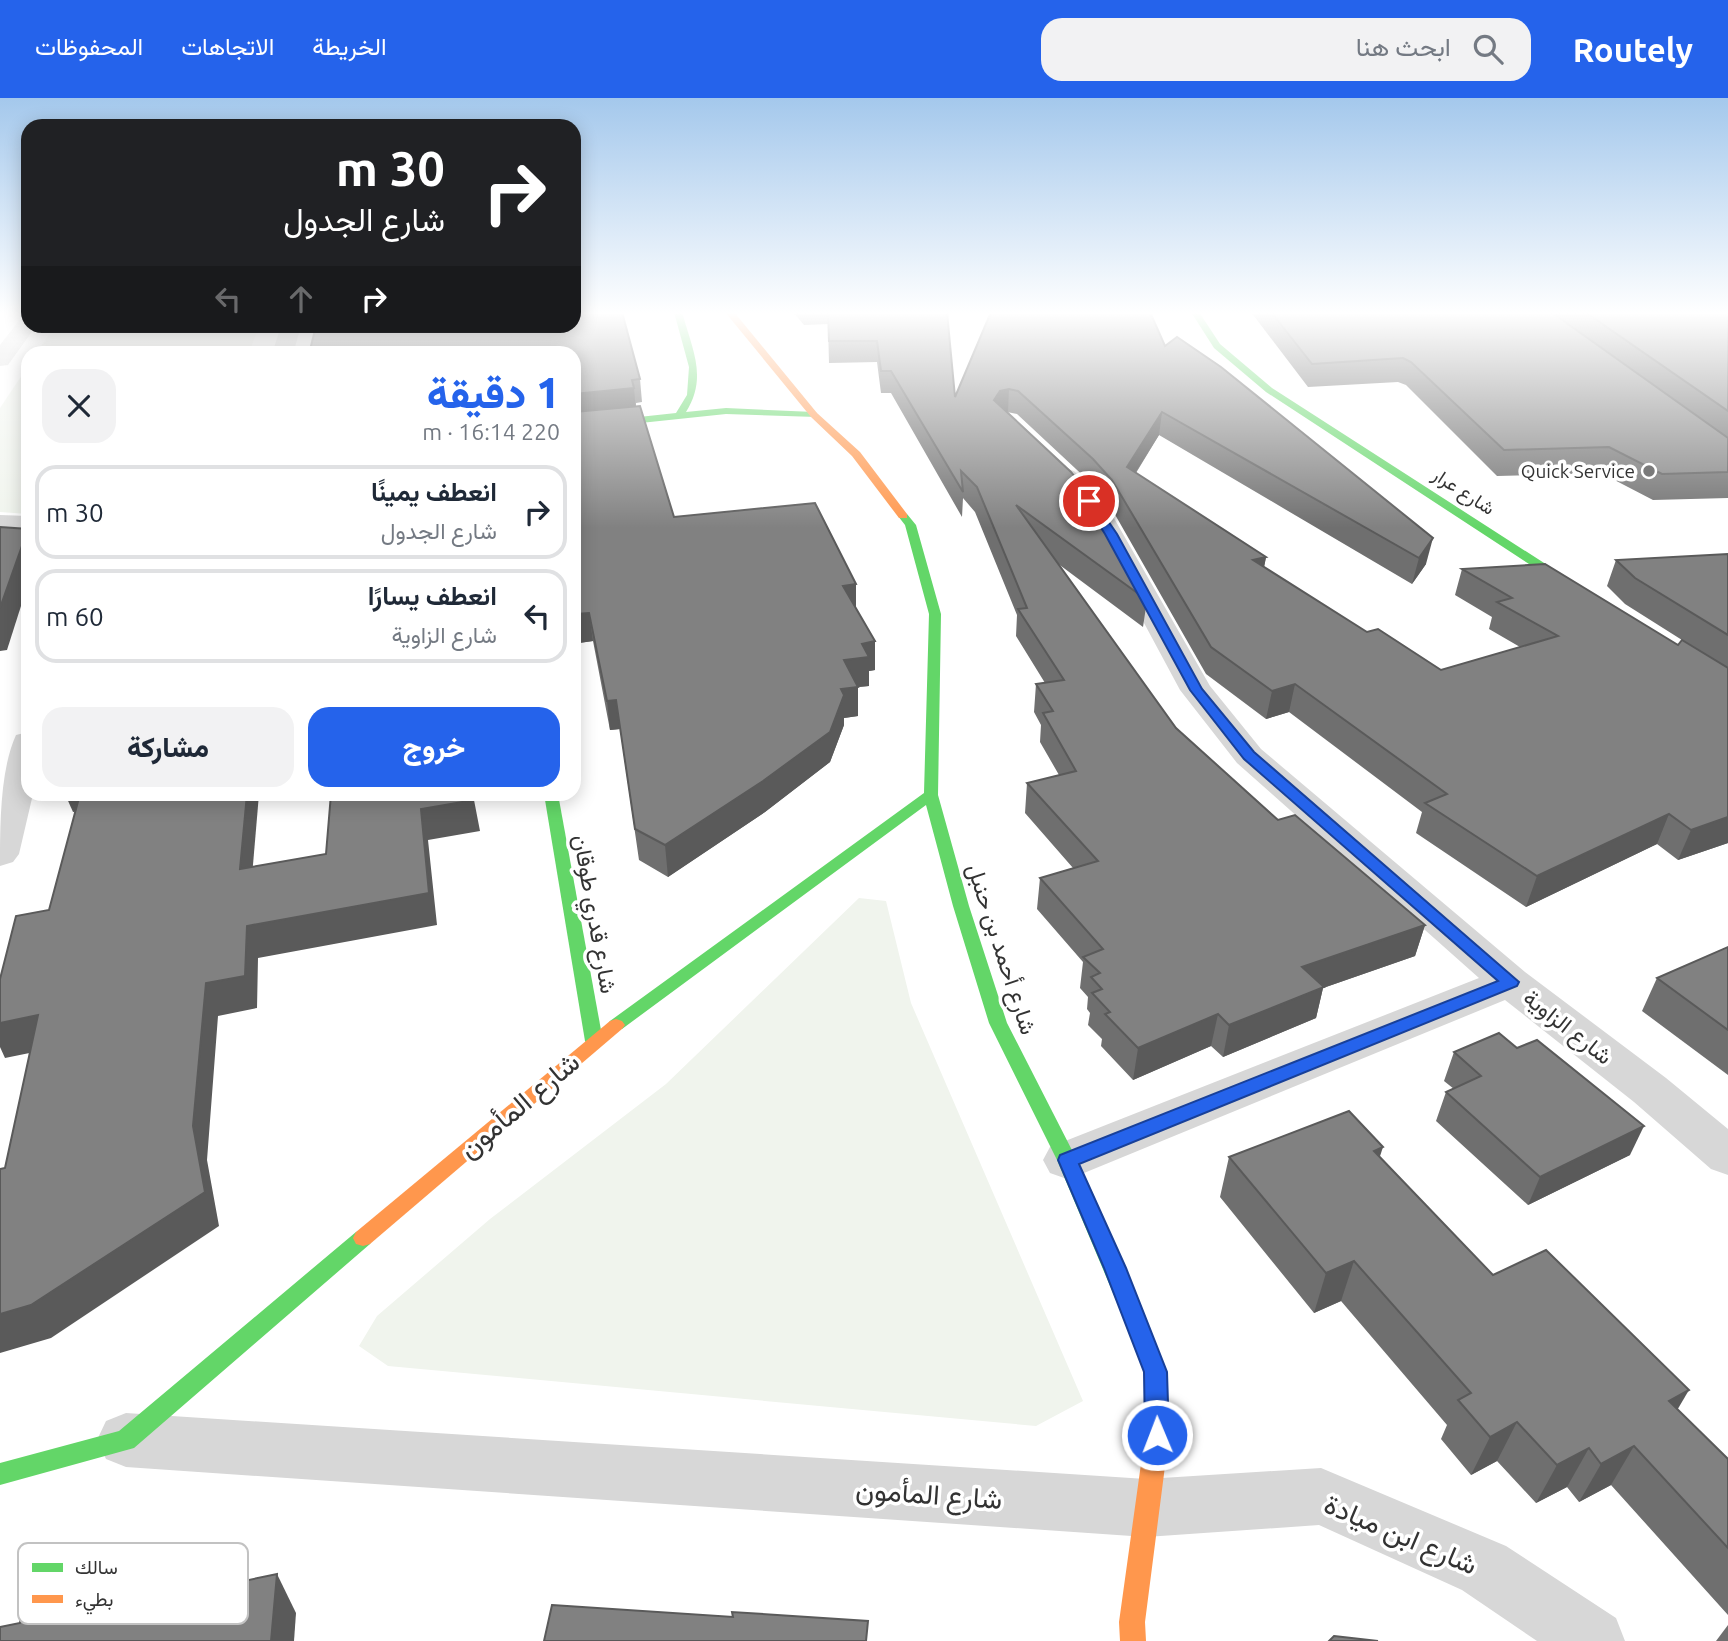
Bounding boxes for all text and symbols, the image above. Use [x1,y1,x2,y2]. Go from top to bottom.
search box [1041,18,1531,81]
icon: search [1469,30,1507,68]
text: Routely [1573,31,1693,68]
text: ابحث هنا [1356,32,1451,61]
text: المحفوظات [35,33,143,60]
text: الاتجاهات [181,33,274,60]
text: الخريطة [312,33,387,60]
text: 30 m [336,140,445,195]
icon: right [469,147,560,238]
text: شارع الجدول [283,201,445,237]
icon: left [209,280,247,318]
icon: ahead [282,280,320,318]
icon: right [355,280,393,318]
button: close [42,369,116,443]
text: 1 دقيقة [427,369,560,416]
text: 220 m · 16:14 [422,419,560,444]
place label: Quick Service [1521,460,1635,482]
street label: شارع عرار [1427,462,1499,521]
marker: Quick Service [1641,463,1657,479]
pin [1059,471,1119,531]
text: انعطف يمينًا [371,477,497,506]
icon: arrive [1070,482,1108,520]
icon: right [518,493,556,531]
text: 30 m [46,498,104,527]
text: شارع الجدول [381,518,497,543]
text: انعطف يسارًا [368,581,497,610]
icon: left [518,597,556,635]
text: 60 m [46,602,104,631]
text: شارع الزاوية [392,622,497,647]
button: مشاركة [42,707,294,787]
button: خروج [308,707,560,787]
street label: شارع قدري طوقان [562,832,622,997]
street label: شارع أحمد بن حنبل [959,860,1042,1039]
street label: شارع الزاوية [1517,984,1618,1072]
street label: شارع المأمون [452,1045,588,1167]
position arrow [1120,1398,1194,1472]
street label: شارع المأمون [854,1473,1003,1518]
street label: شارع ابن ميادة [1319,1487,1482,1583]
legend [18,1543,248,1624]
text: سالك [75,1556,118,1578]
text: بطيء [75,1588,113,1615]

